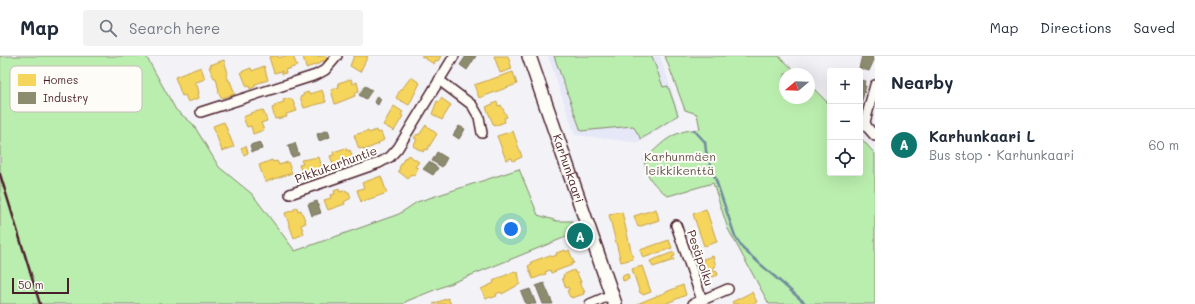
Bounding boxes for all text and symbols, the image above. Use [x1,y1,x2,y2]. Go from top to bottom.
search box [83,10,363,46]
text: Map [20,15,59,40]
icon: search [97,17,119,39]
text: Search here [129,18,220,38]
text: Map [990,18,1018,37]
text: Directions [1040,18,1111,37]
text: Saved [1133,18,1175,37]
legend [10,66,142,112]
north arrow [779,68,815,104]
map controls [827,68,863,176]
button: + [827,68,863,104]
text: Nearby [891,71,953,93]
text: Homes [43,72,78,87]
text: Industry [43,90,89,105]
button: − [827,104,863,140]
text: Karhunkaari L [929,126,1035,146]
street label: Karhunkaari [550,132,588,205]
text: A [899,136,909,153]
text: 60 m [1149,136,1179,153]
button: locate [827,140,863,176]
street label: Pikkukarhuntie [292,142,379,186]
text: Bus stop · Karhunkaari [929,146,1074,163]
park label: Karhunmäen leikkikenttä [644,148,716,178]
your location [501,219,521,239]
pin: A [567,221,593,251]
street label: Pesäpolku [684,227,718,288]
scale bar [12,276,69,295]
text: 50 m [18,277,44,292]

